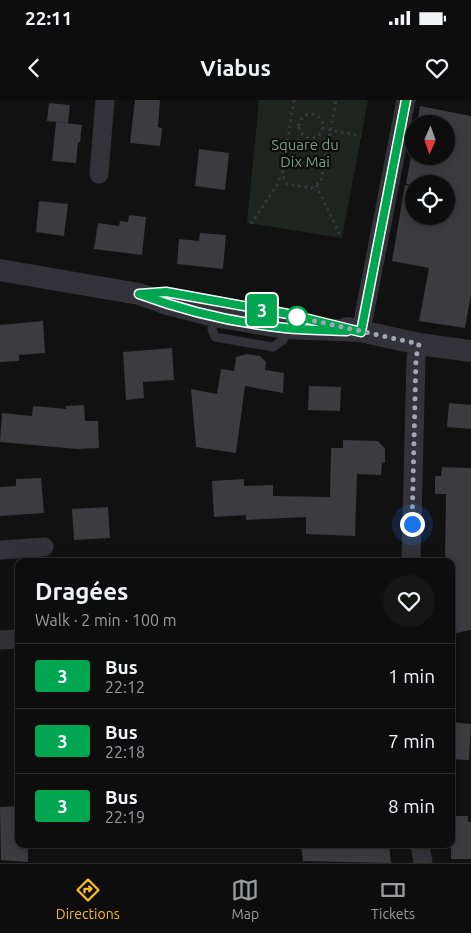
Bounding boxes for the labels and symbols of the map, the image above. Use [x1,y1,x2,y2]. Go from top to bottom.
north arrow [405,115,455,165]
park label: Square du Dix Mai [271,136,339,170]
line badge: 3 [246,294,278,326]
unlabelled marker [286,306,308,328]
your location [400,512,425,537]

